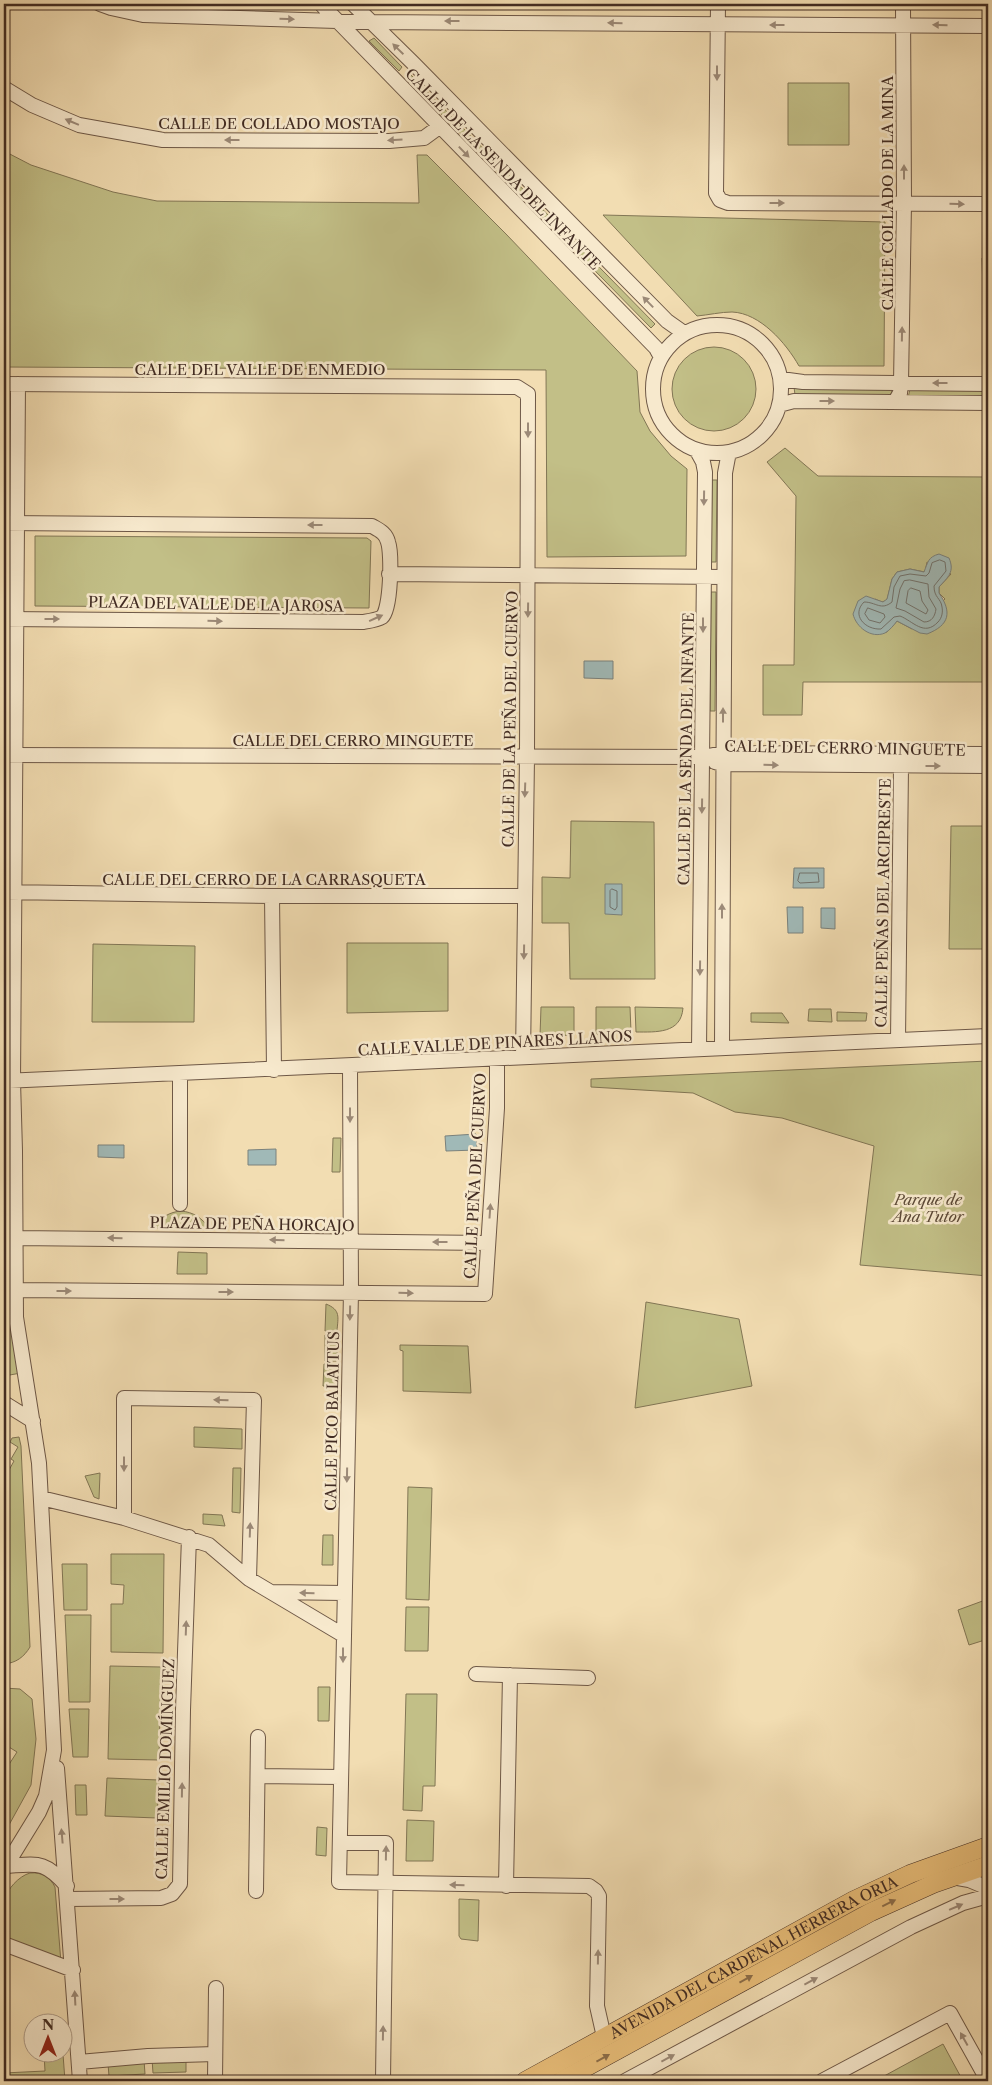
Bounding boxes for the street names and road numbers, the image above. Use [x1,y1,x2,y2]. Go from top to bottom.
street label: CALLE DE LA SENDA DEL INFANTE [401,64,605,274]
street label: CALLE COLLADO DE LA MINA [878,75,897,310]
street label: CALLE DE COLLADO MOSTAJO [158,114,400,133]
street label: CALLE DEL VALLE DE ENMEDIO [134,360,386,379]
street label: CALLE DE LA PEÑA DEL CUERVO [498,590,522,848]
street label: PLAZA DEL VALLE DE LA JAROSA [88,592,345,616]
street label: CALLE DE LA SENDA DEL INFANTE [674,612,698,886]
street label: CALLE DEL CERRO MINGUETE [232,731,474,750]
street label: CALLE DEL CERRO MINGUETE [724,736,966,760]
street label: CALLE PEÑAS DEL ARCIPRESTE [871,778,895,1028]
street label: CALLE DEL CERRO DE LA CARRASQUETA [102,870,427,889]
street label: CALLE VALLE DE PINARES LLANOS [357,1026,633,1060]
street label: CALLE PEÑA DEL CUERVO [460,1073,490,1279]
street label: PLAZA DE PEÑA HORCAJO [149,1213,355,1235]
street label: CALLE PICO BALAITUS [321,1331,343,1511]
street label: CALLE EMILIO DOMÍNGUEZ [152,1658,178,1880]
street label: AVENIDA DEL CARDENAL HERRERA ORIA [605,1871,901,2043]

